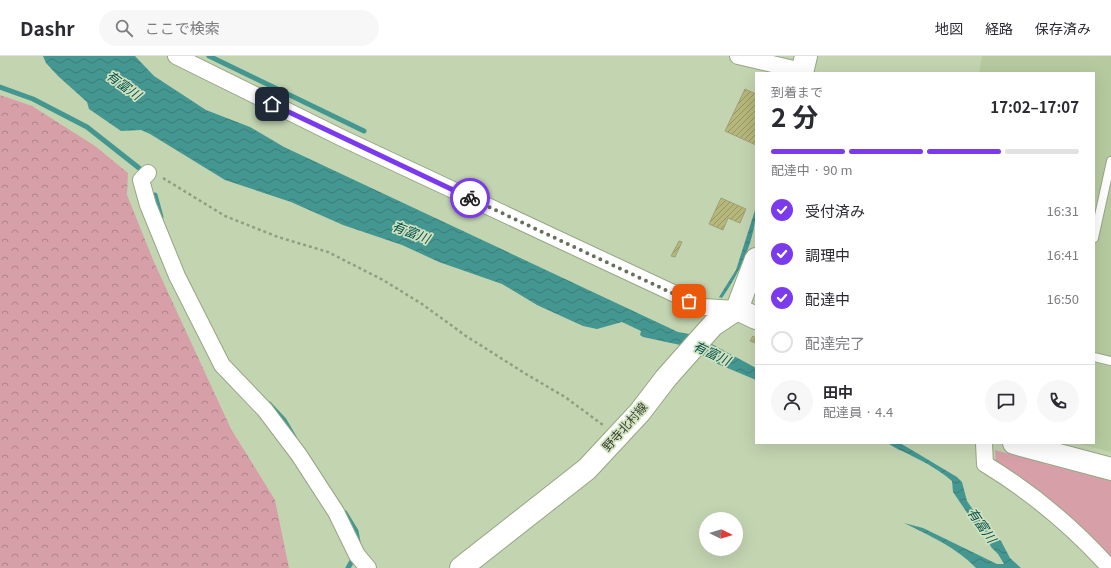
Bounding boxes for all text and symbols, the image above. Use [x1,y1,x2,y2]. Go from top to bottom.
search box [99,10,379,46]
text: Dashr [20,14,75,41]
icon: search [113,17,135,39]
text: ここで検索 [145,17,220,38]
text: 地図 [935,18,963,38]
text: 経路 [985,18,1013,38]
text: 保存済み [1035,18,1091,38]
water label: 有富川 [103,65,147,105]
text: 到着まで [771,82,823,101]
pin [255,87,289,121]
icon: home [261,93,283,115]
text: 17:02–17:07 [990,96,1079,117]
text: 2 分 [771,97,818,134]
text: 配達中 · 90 m [771,160,853,179]
courier [450,178,490,218]
icon: bike [459,187,481,209]
icon: check [771,199,793,221]
text: 受付済み [805,200,865,221]
text: 16:31 [1047,201,1079,220]
water label: 有富川 [390,216,435,248]
icon: check [771,243,793,265]
text: 調理中 [805,244,850,265]
text: 16:41 [1047,245,1079,264]
pin [672,284,706,318]
icon: check [771,287,793,309]
text: 配達中 [805,288,850,309]
text: 16:50 [1047,289,1079,308]
icon: bag [678,290,700,312]
text: 配達完了 [805,332,865,353]
water label: 有富川 [691,336,736,370]
button: person [771,380,813,422]
button: chat [985,380,1027,422]
button: phone [1037,380,1079,422]
text: 田中 [823,381,853,402]
street label: 野寺北村線 [597,398,650,454]
text: 配達員 · 4.4 [823,402,893,421]
water label: 有富川 [963,503,1003,548]
north arrow [699,512,743,556]
map controls [699,512,743,556]

